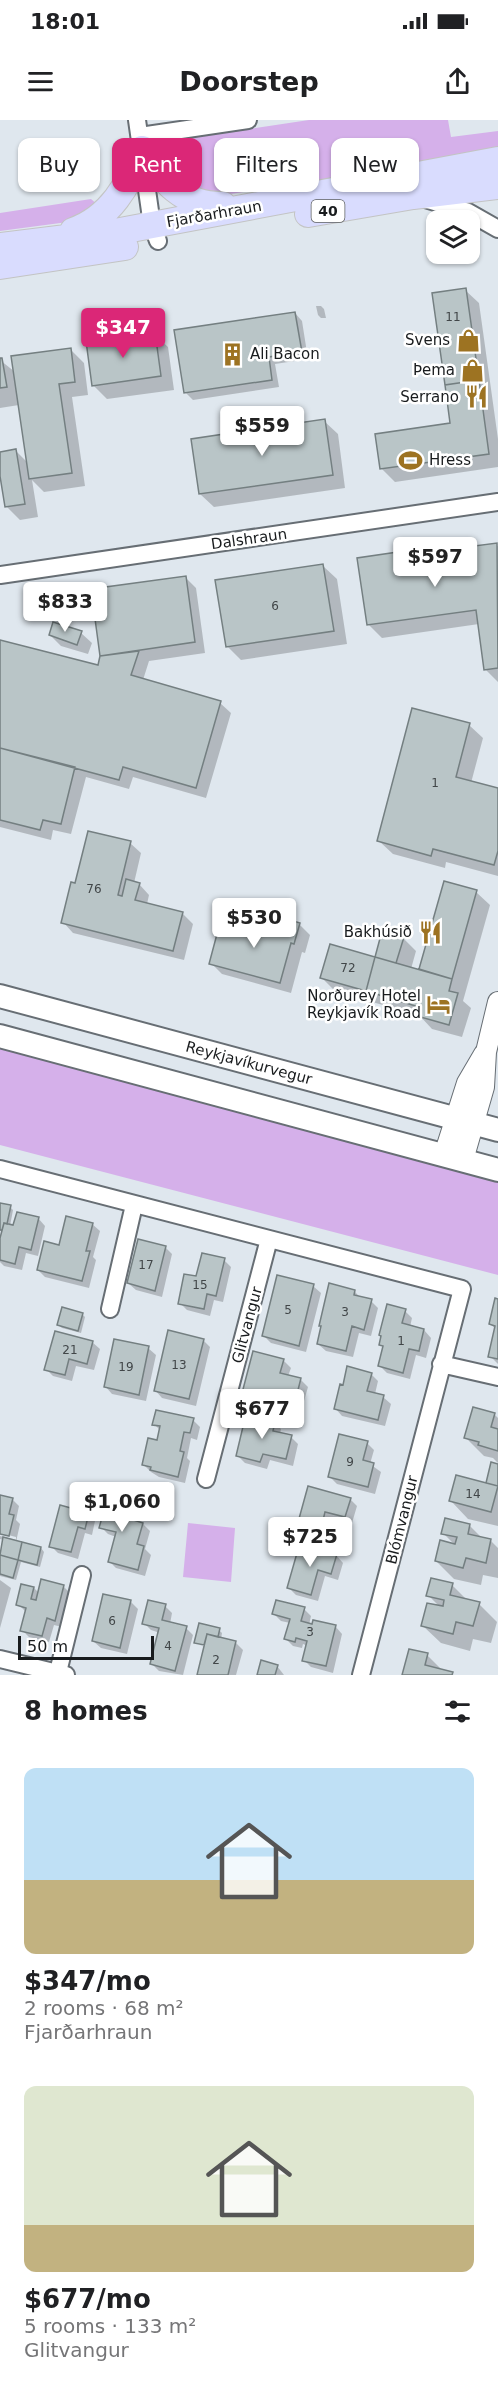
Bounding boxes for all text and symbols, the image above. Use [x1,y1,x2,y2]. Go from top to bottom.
text: 18:01 [30,9,100,34]
icon: menu [24,65,57,98]
icon: share [441,65,474,98]
text: Doorstep [179,66,319,97]
chip: Buy [18,138,100,192]
chip: Rent [112,138,202,192]
chip: Filters [214,138,319,192]
chip: New [331,138,419,192]
street label: Fjarðarhraun [165,197,263,231]
road number: 40 [312,200,344,222]
map controls [426,210,480,264]
button: layers [426,210,480,264]
pin: $347 [87,308,159,359]
house number: 11 [445,310,461,324]
text: $347 [95,315,151,339]
shop icon: Svens [455,327,481,353]
place label: Svens [405,331,450,349]
building icon: Ali Bacon [219,341,245,367]
place label: Ali Bacon [250,345,320,363]
shop icon: Þema [460,357,486,383]
place label: Þema [413,361,455,379]
restaurant icon: Serrano [464,384,490,410]
place label: Serrano [400,388,459,406]
pin: $559 [226,406,298,457]
text: $559 [234,413,290,437]
sports icon: Hress [398,447,424,473]
place label: Hress [429,451,471,469]
street label: Dalshraun [210,525,288,553]
pin: $597 [399,537,471,588]
text: $597 [407,544,463,568]
pin: $833 [29,582,101,633]
text: $833 [37,589,93,613]
house number: 6 [271,599,279,613]
house number: 1 [431,776,439,790]
house number: 76 [86,882,102,896]
pin: $530 [218,898,290,949]
text: $530 [226,905,282,929]
restaurant icon: Bakhúsið [417,919,443,945]
place label: Bakhúsið [344,923,412,941]
house number: 72 [340,961,356,975]
place label: Norðurey Hotel Reykjavík Road [307,987,421,1022]
hotel icon: Norðurey Hotel Reykjavík Road [426,992,452,1018]
street label: Reykjavíkurvegur [184,1037,315,1089]
house number: 17 [138,1258,154,1272]
house number: 15 [192,1278,208,1292]
street label: Glitvangur [228,1284,266,1365]
house number: 5 [284,1303,292,1317]
house number: 3 [341,1305,349,1319]
house number: 1 [397,1334,405,1348]
house number: 21 [62,1343,78,1357]
house number: 13 [171,1358,187,1372]
house number: 19 [118,1360,134,1374]
pin: $677 [226,1389,298,1440]
text: $677 [234,1396,290,1420]
house number: 9 [346,1455,354,1469]
street label: Blómvangur [382,1473,422,1566]
pin: $1,060 [73,1482,171,1533]
house number: 14 [465,1487,481,1501]
text: $1,060 [83,1489,161,1513]
pin: $725 [274,1517,346,1568]
text: $725 [282,1524,338,1548]
house number: 6 [108,1614,116,1628]
house number: 3 [306,1625,314,1639]
scale bar [18,1633,154,1660]
text: 50 m [27,1637,68,1656]
house number: 4 [164,1639,172,1653]
house number: 2 [212,1653,220,1667]
icon: filters [441,1695,474,1728]
text: 8 homes [24,1696,148,1726]
icon: home [195,1807,303,1915]
text: $347/mo [24,1966,151,1996]
text: 2 rooms · 68 m² [24,1996,184,2020]
text: Fjarðarhraun [24,2020,152,2044]
icon: home [195,2125,303,2233]
text: $677/mo [24,2284,151,2314]
text: 5 rooms · 133 m² [24,2314,196,2338]
text: Glitvangur [24,2338,129,2362]

